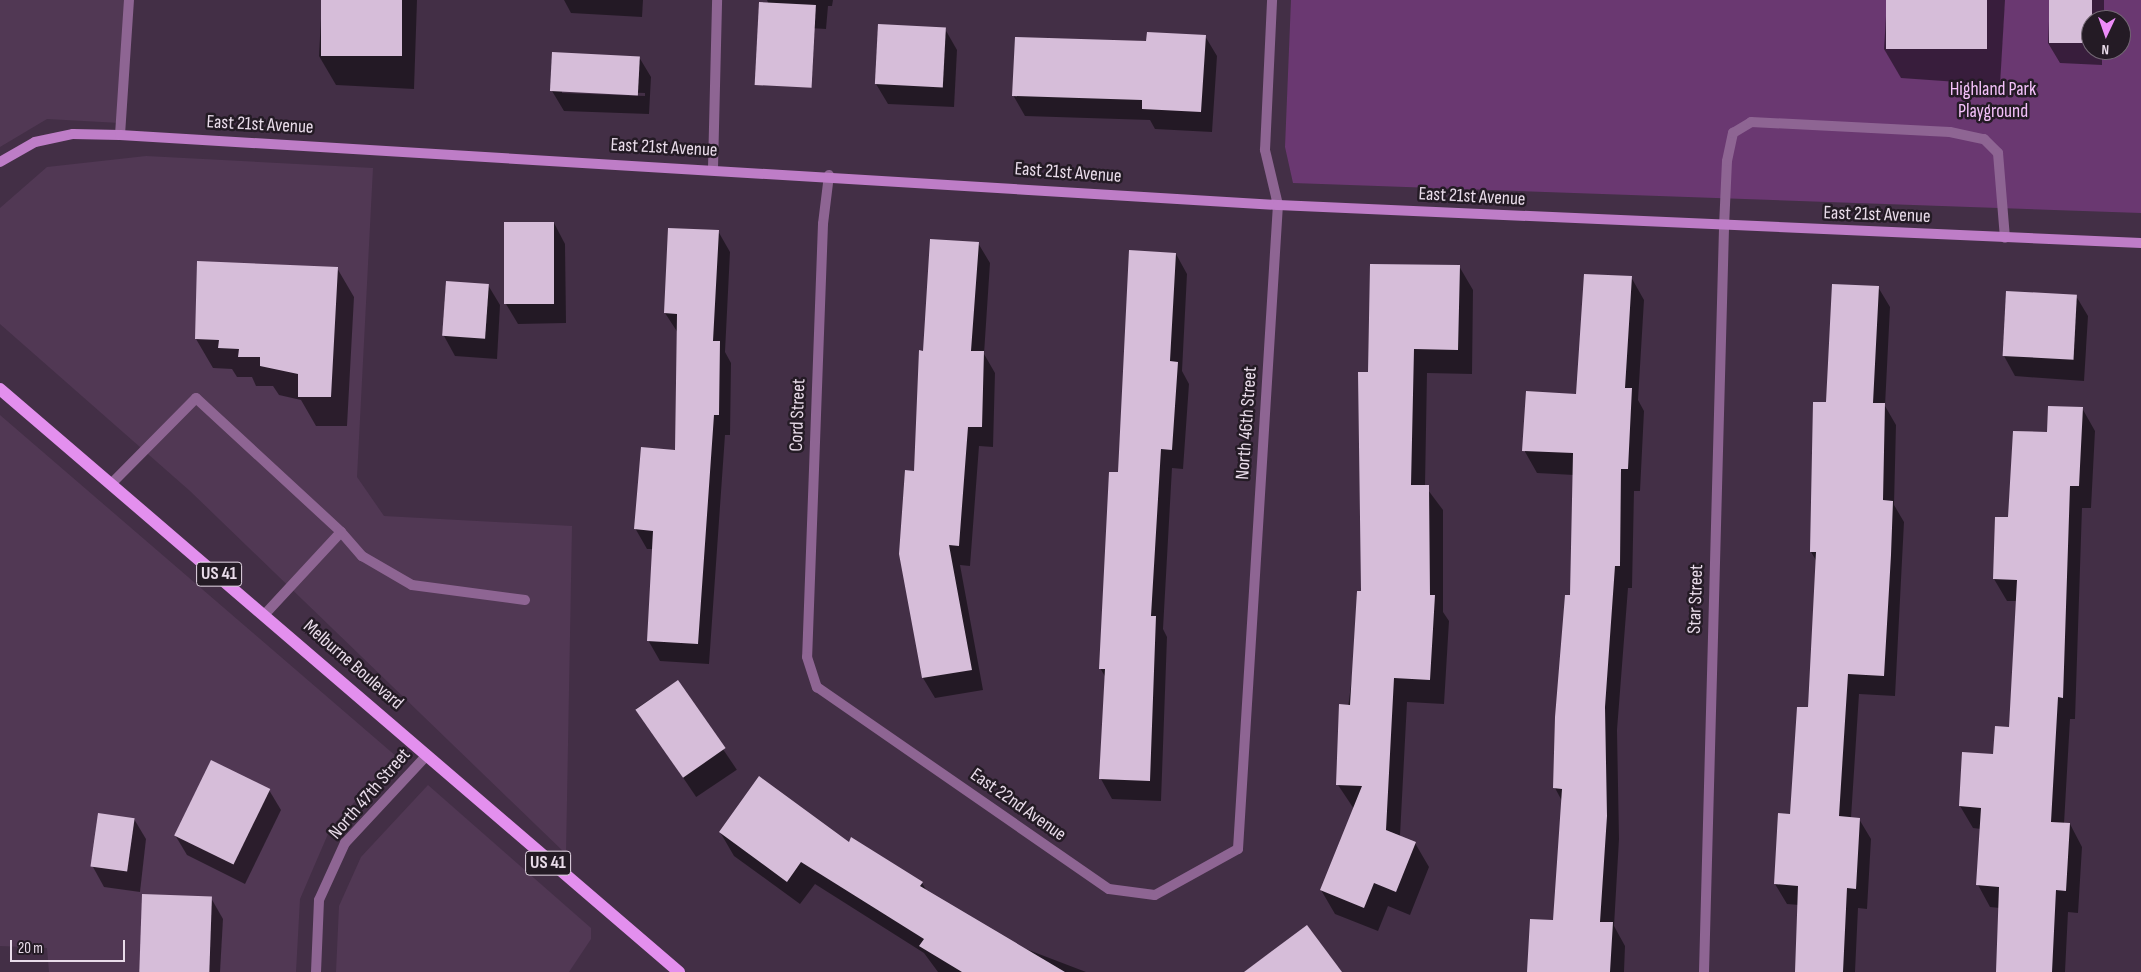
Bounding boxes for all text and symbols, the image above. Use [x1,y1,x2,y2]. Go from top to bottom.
north arrow [2081,10,2131,60]
text: N [2101,41,2109,58]
park label: Highland Park Playground [1950,79,2036,123]
street label: East 21st Avenue [206,111,314,139]
street label: East 21st Avenue [610,134,718,162]
street label: East 21st Avenue [1014,158,1122,188]
street label: East 21st Avenue [1418,183,1526,211]
street label: East 21st Avenue [1823,202,1931,228]
street label: North 46th Street [1232,366,1262,480]
street label: Cord Street [785,378,811,452]
road number: US 41 [195,558,243,590]
street label: Star Street [1683,564,1709,634]
street label: Melburne Boulevard [298,615,408,715]
street label: North 47th Street [324,744,416,844]
street label: East 22nd Avenue [966,764,1070,846]
road number: US 41 [524,848,572,878]
scale bar [12,930,128,962]
text: 20 m [18,939,43,958]

